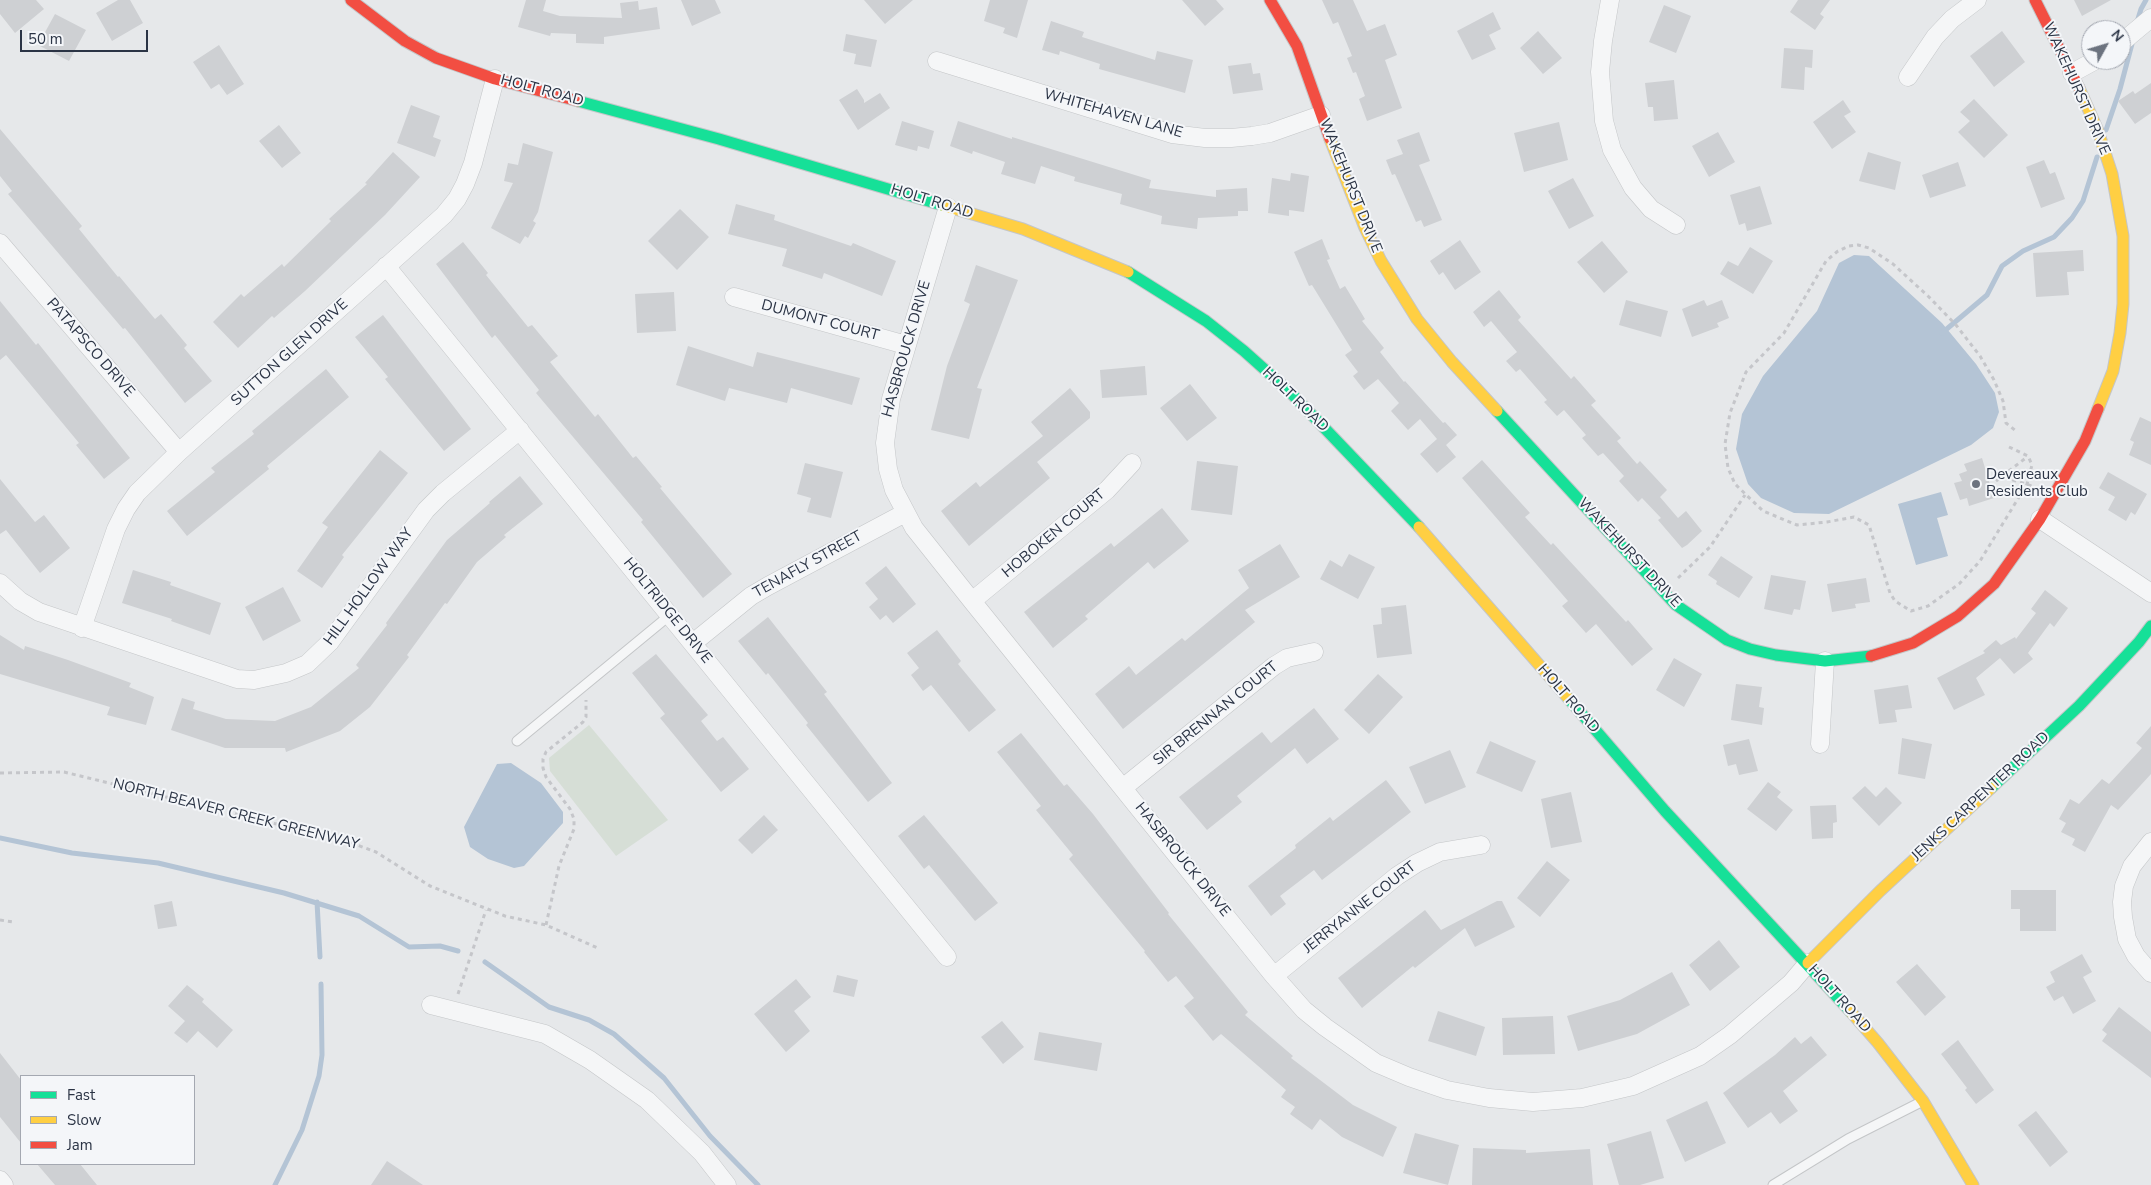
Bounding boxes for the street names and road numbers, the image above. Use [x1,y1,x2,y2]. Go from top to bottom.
street label: WAKEHURST DRIVE [2039,20,2113,158]
street label: HOLT ROAD [498,71,586,111]
street label: WHITEHAVEN LANE [1041,86,1185,142]
street label: WAKEHURST DRIVE [1315,116,1385,256]
street label: HOLT ROAD [889,181,975,223]
street label: HASBROUCK DRIVE [879,279,935,419]
street label: PATAPSCO DRIVE [42,295,138,401]
street label: SUTTON GLEN DRIVE [228,296,352,410]
street label: DUMONT COURT [759,297,881,345]
street label: HOLT ROAD [1258,364,1332,436]
street label: HOBOKEN COURT [999,486,1109,582]
street label: WAKEHURST DRIVE [1574,495,1684,611]
street label: HILL HOLLOW WAY [320,525,418,649]
street label: TENAFLY STREET [750,528,866,602]
street label: HOLTRIDGE DRIVE [619,555,715,667]
street label: SIR BRENNAN COURT [1150,658,1282,770]
street label: HOLT ROAD [1533,661,1603,737]
street label: JENKS CARPENTER ROAD [1908,728,2054,866]
street label: NORTH BEAVER CREEK GREENWAY [111,776,361,854]
street label: HASBROUCK DRIVE [1131,799,1233,921]
street label: JERRYANNE COURT [1300,858,1420,958]
street label: HOLT ROAD [1804,961,1874,1037]

